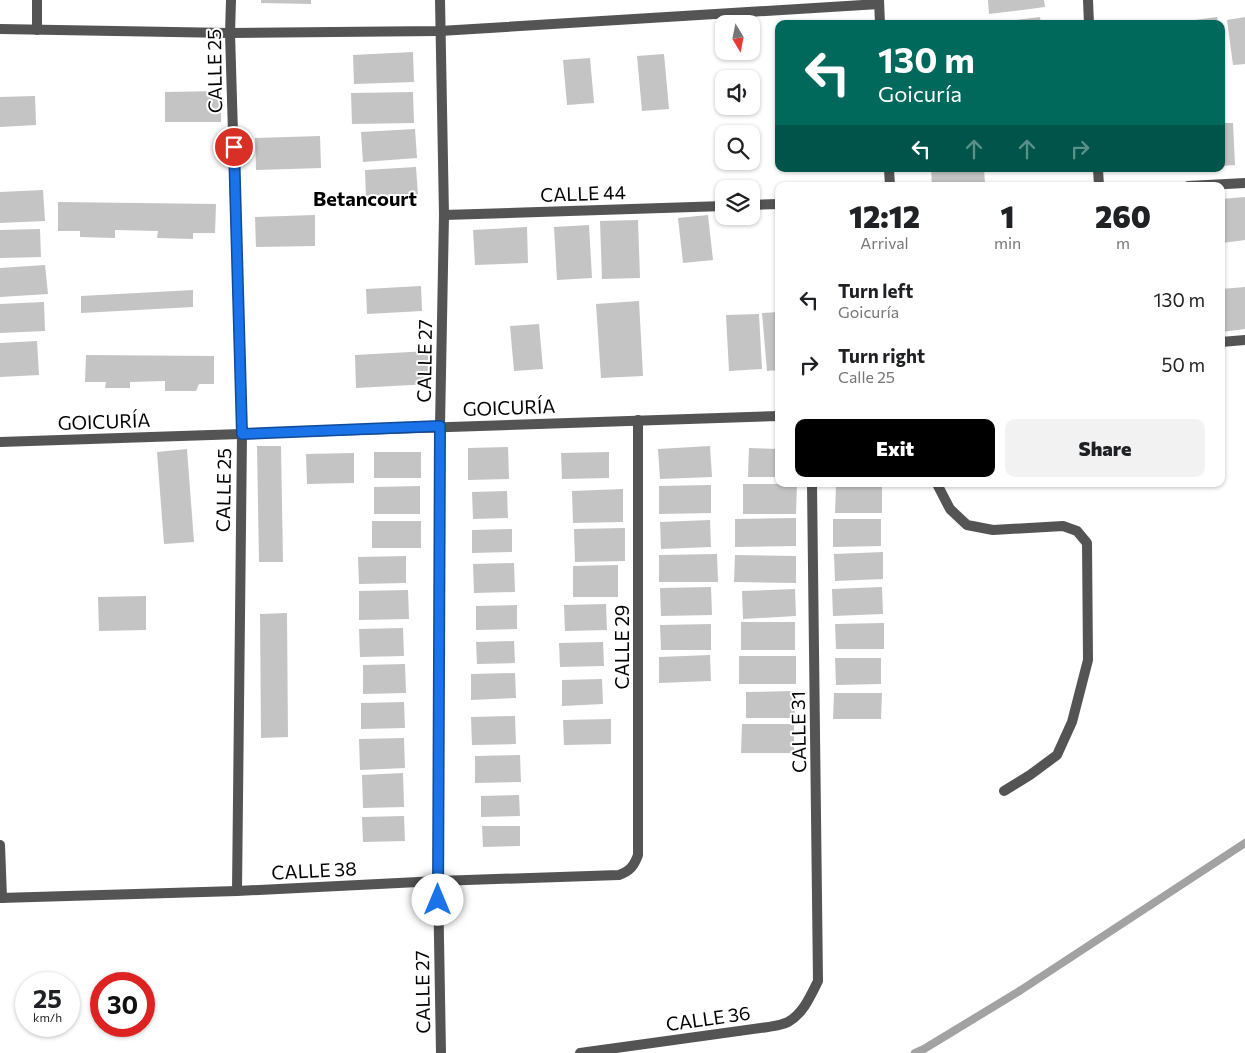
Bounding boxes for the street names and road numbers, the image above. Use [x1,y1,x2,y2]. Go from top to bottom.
street label: CALLE 25 [202,29,226,113]
street label: CALLE 44 [540,180,626,206]
street label: CALLE 27 [412,319,436,403]
street label: GOICURÍA [462,394,556,420]
street label: GOICURÍA [57,408,151,434]
street label: CALLE 25 [211,448,235,532]
street label: CALLE 29 [610,605,633,689]
street label: CALLE 31 [786,691,810,773]
street label: CALLE 38 [271,856,357,884]
street label: CALLE 27 [410,950,434,1034]
street label: CALLE 36 [664,1001,752,1035]

